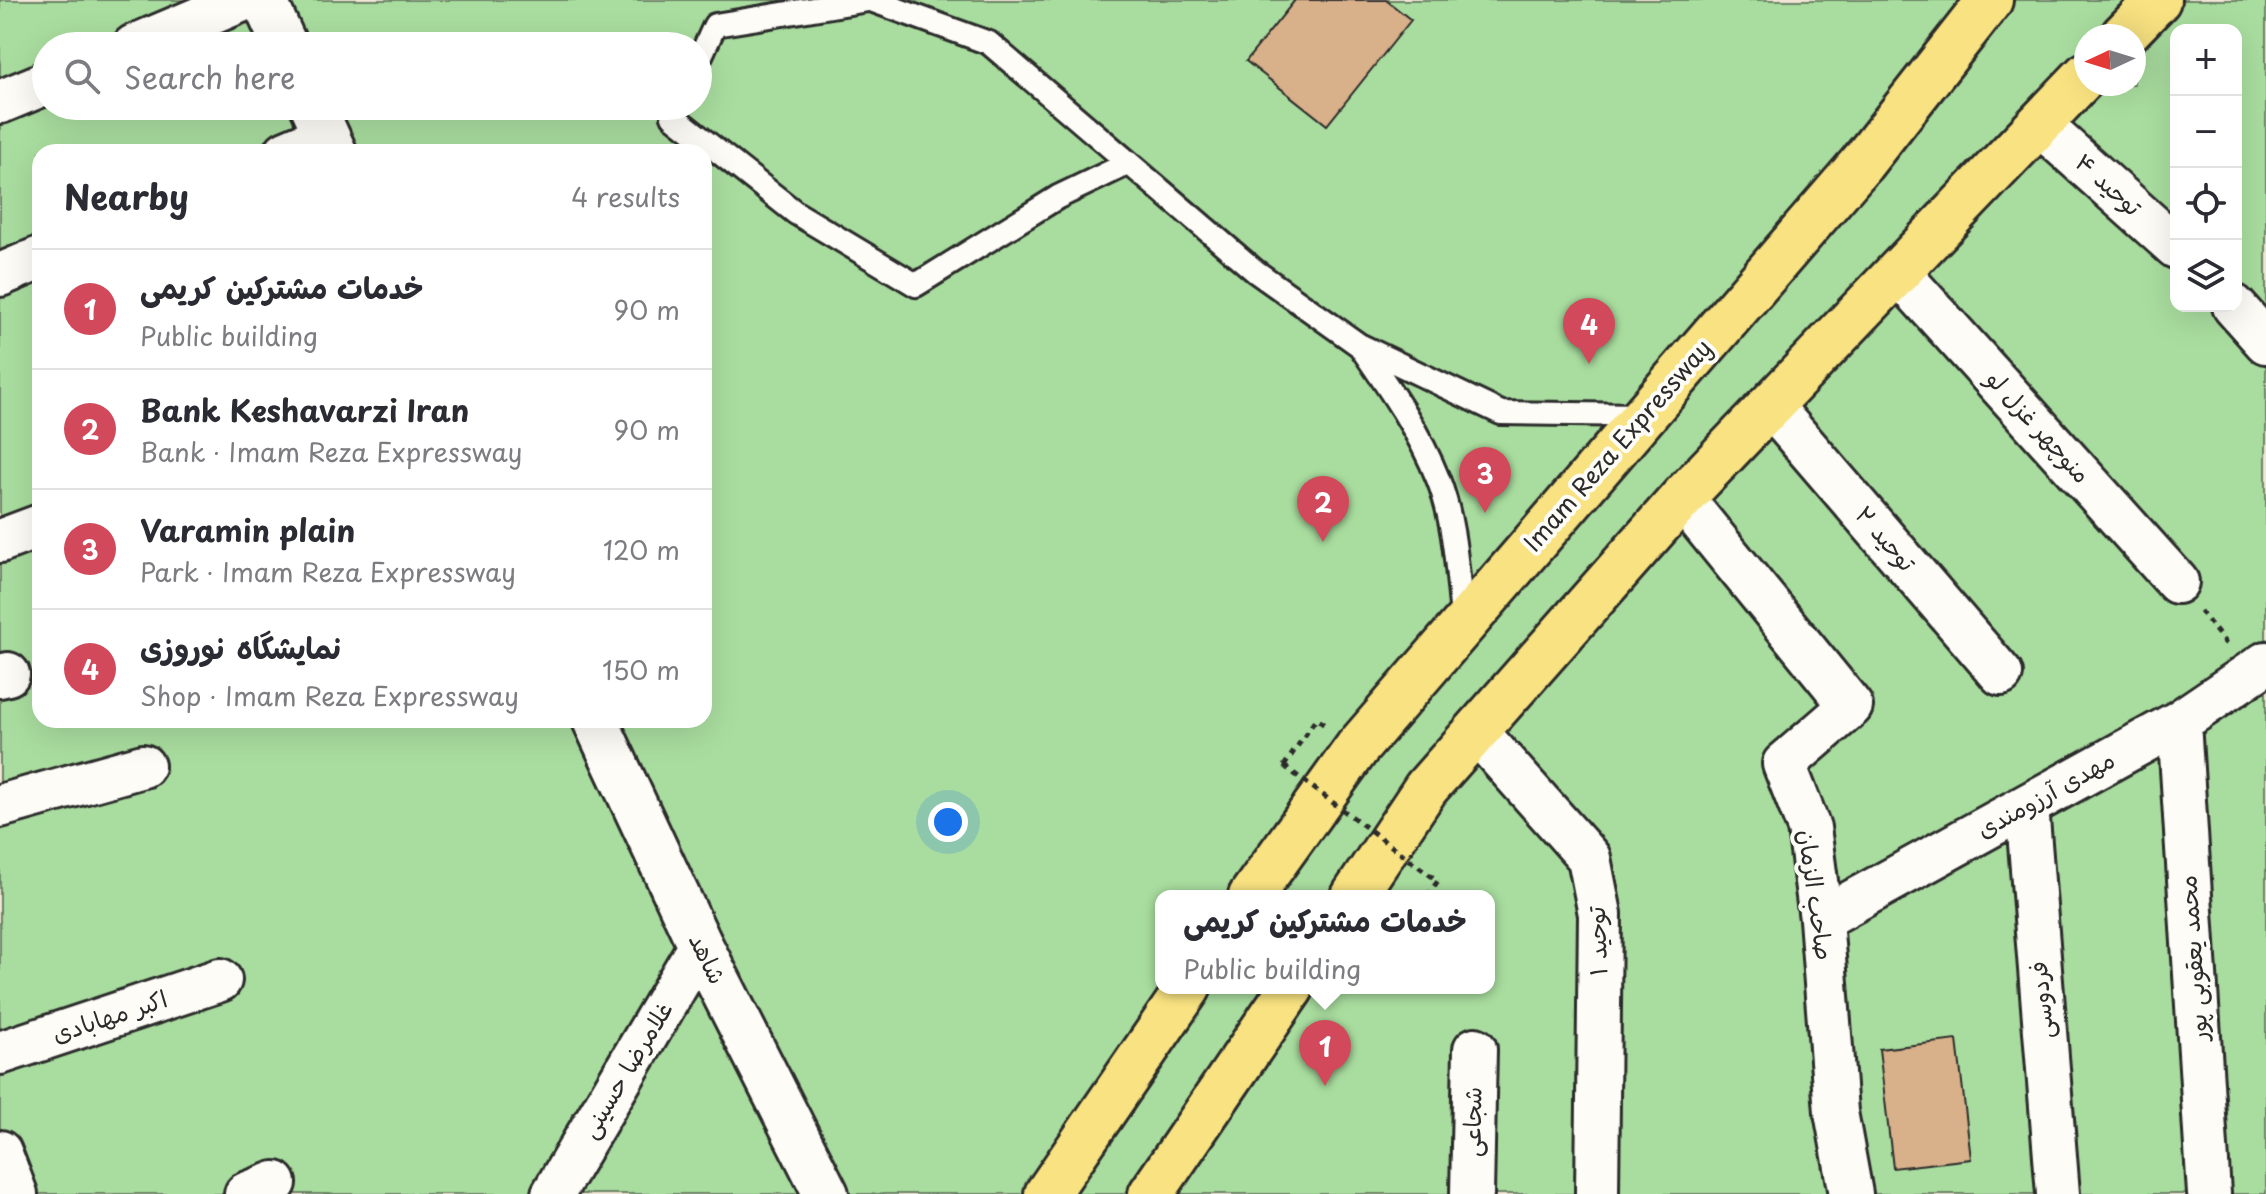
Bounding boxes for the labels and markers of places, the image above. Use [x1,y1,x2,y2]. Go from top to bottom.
pin: 4 [1563,298,1615,364]
pin: 3 [1459,447,1511,513]
pin: 2 [1297,476,1349,542]
pin: 1 [1299,1020,1351,1086]

